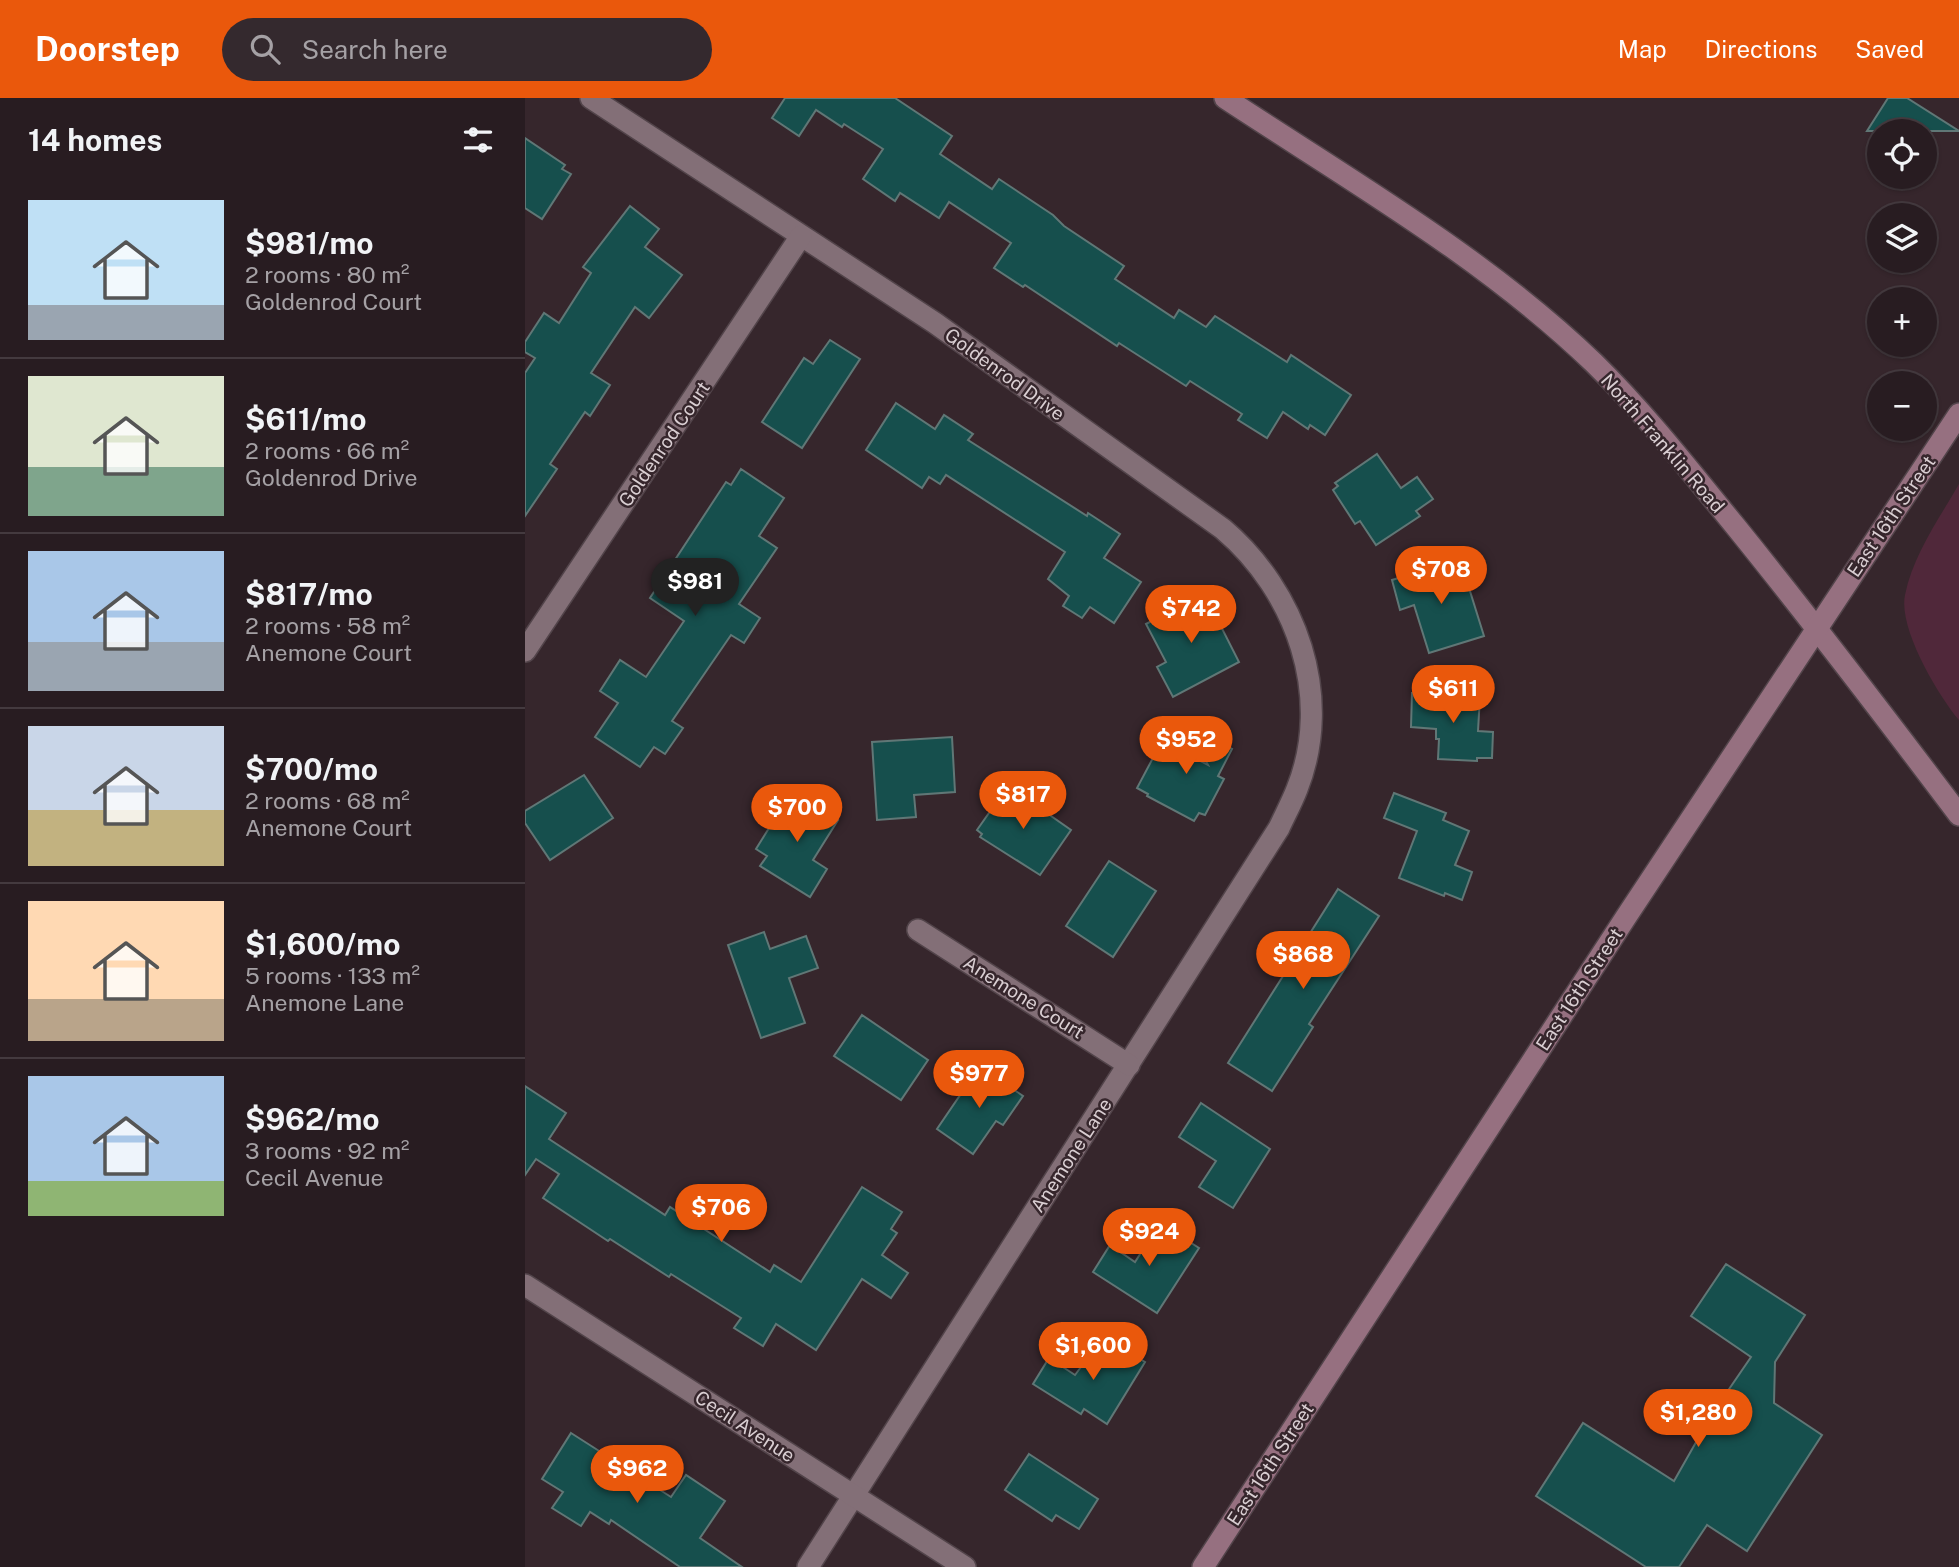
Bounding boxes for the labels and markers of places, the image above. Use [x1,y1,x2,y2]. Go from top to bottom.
pin: $708 [1400,546,1482,606]
pin: $981 [654,559,736,618]
pin: $742 [1150,586,1232,645]
pin: $611 [1412,666,1494,725]
pin: $952 [1145,716,1227,776]
pin: $817 [982,772,1064,831]
pin: $700 [756,784,838,844]
pin: $868 [1262,932,1344,991]
pin: $977 [938,1051,1020,1110]
pin: $706 [680,1184,762,1244]
pin: $924 [1108,1208,1190,1268]
pin: $1,600 [1036,1322,1150,1382]
pin: $1,280 [1641,1390,1755,1449]
pin: $962 [596,1446,678,1505]

